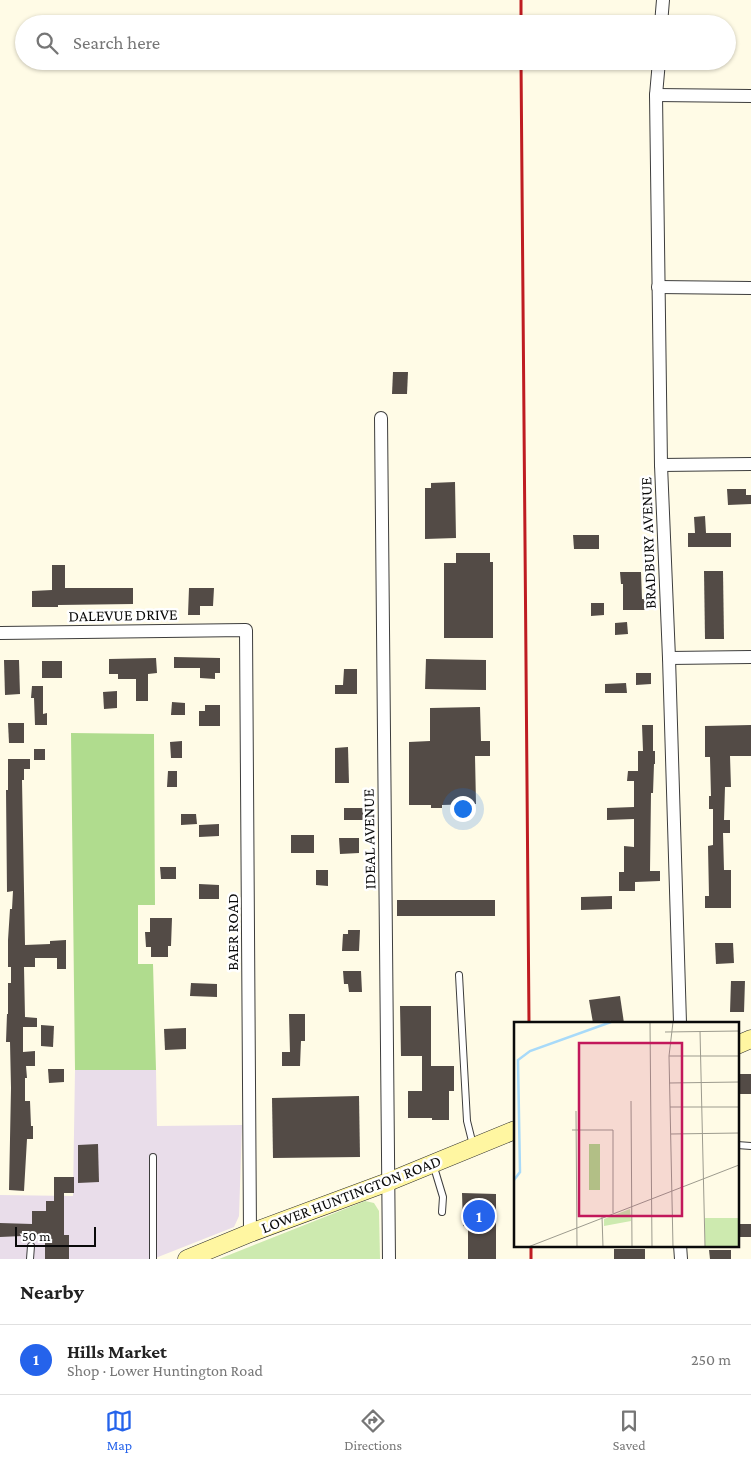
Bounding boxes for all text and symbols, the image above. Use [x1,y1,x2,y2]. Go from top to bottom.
search box [15,15,736,70]
icon: search [33,29,61,57]
text: Search here [73,32,160,53]
street label: BRADBURY AVENUE [637,476,659,609]
street label: DALEVUE DRIVE [68,606,178,624]
street label: IDEAL AVENUE [360,788,378,889]
your location [450,796,476,822]
street label: BAER ROAD [224,893,241,971]
inset map [514,1022,738,1246]
street label: LOWER HUNTINGTON ROAD [259,1152,443,1236]
pin: 1 [463,1197,495,1235]
scale bar [15,1224,96,1247]
text: 50 m [22,1228,50,1244]
text: Nearby [20,1280,84,1304]
text: Hills Market [67,1341,167,1362]
text: 1 [33,1351,39,1368]
text: 250 m [691,1351,731,1368]
text: Shop · Lower Huntington Road [67,1362,263,1379]
tab: Map [105,1407,133,1453]
tab: Directions [344,1407,402,1453]
tab: Saved [613,1407,646,1453]

